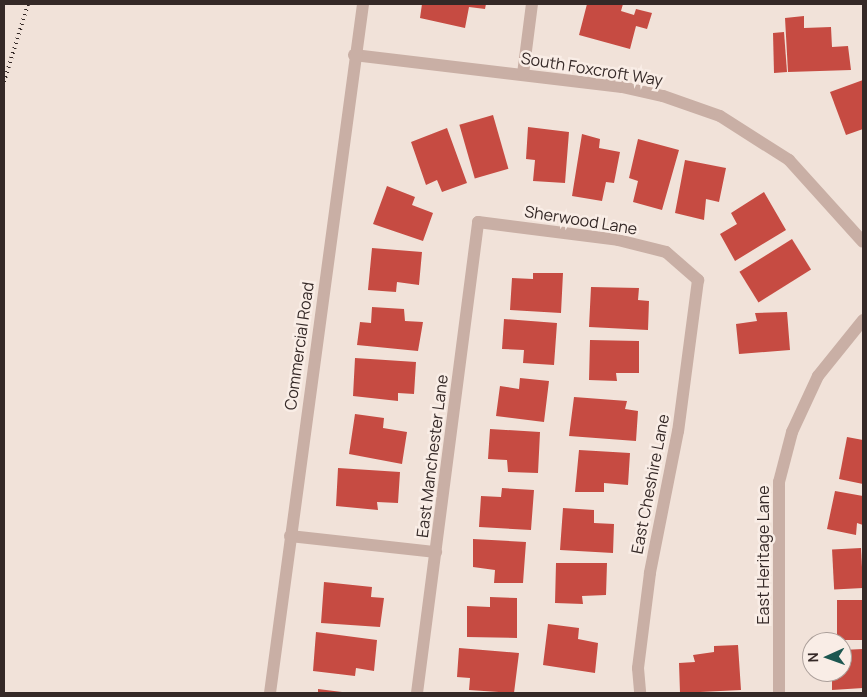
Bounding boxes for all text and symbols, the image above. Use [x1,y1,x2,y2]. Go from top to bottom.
street label: South Foxcroft Way [520,48,664,90]
street label: Sherwood Lane [523,202,639,238]
street label: Commercial Road [281,281,317,411]
street label: East Manchester Lane [412,373,452,539]
street label: East Cheshire Lane [627,412,673,556]
street label: East Heritage Lane [753,485,773,625]
north arrow [802,632,852,682]
text: N [803,652,822,663]

